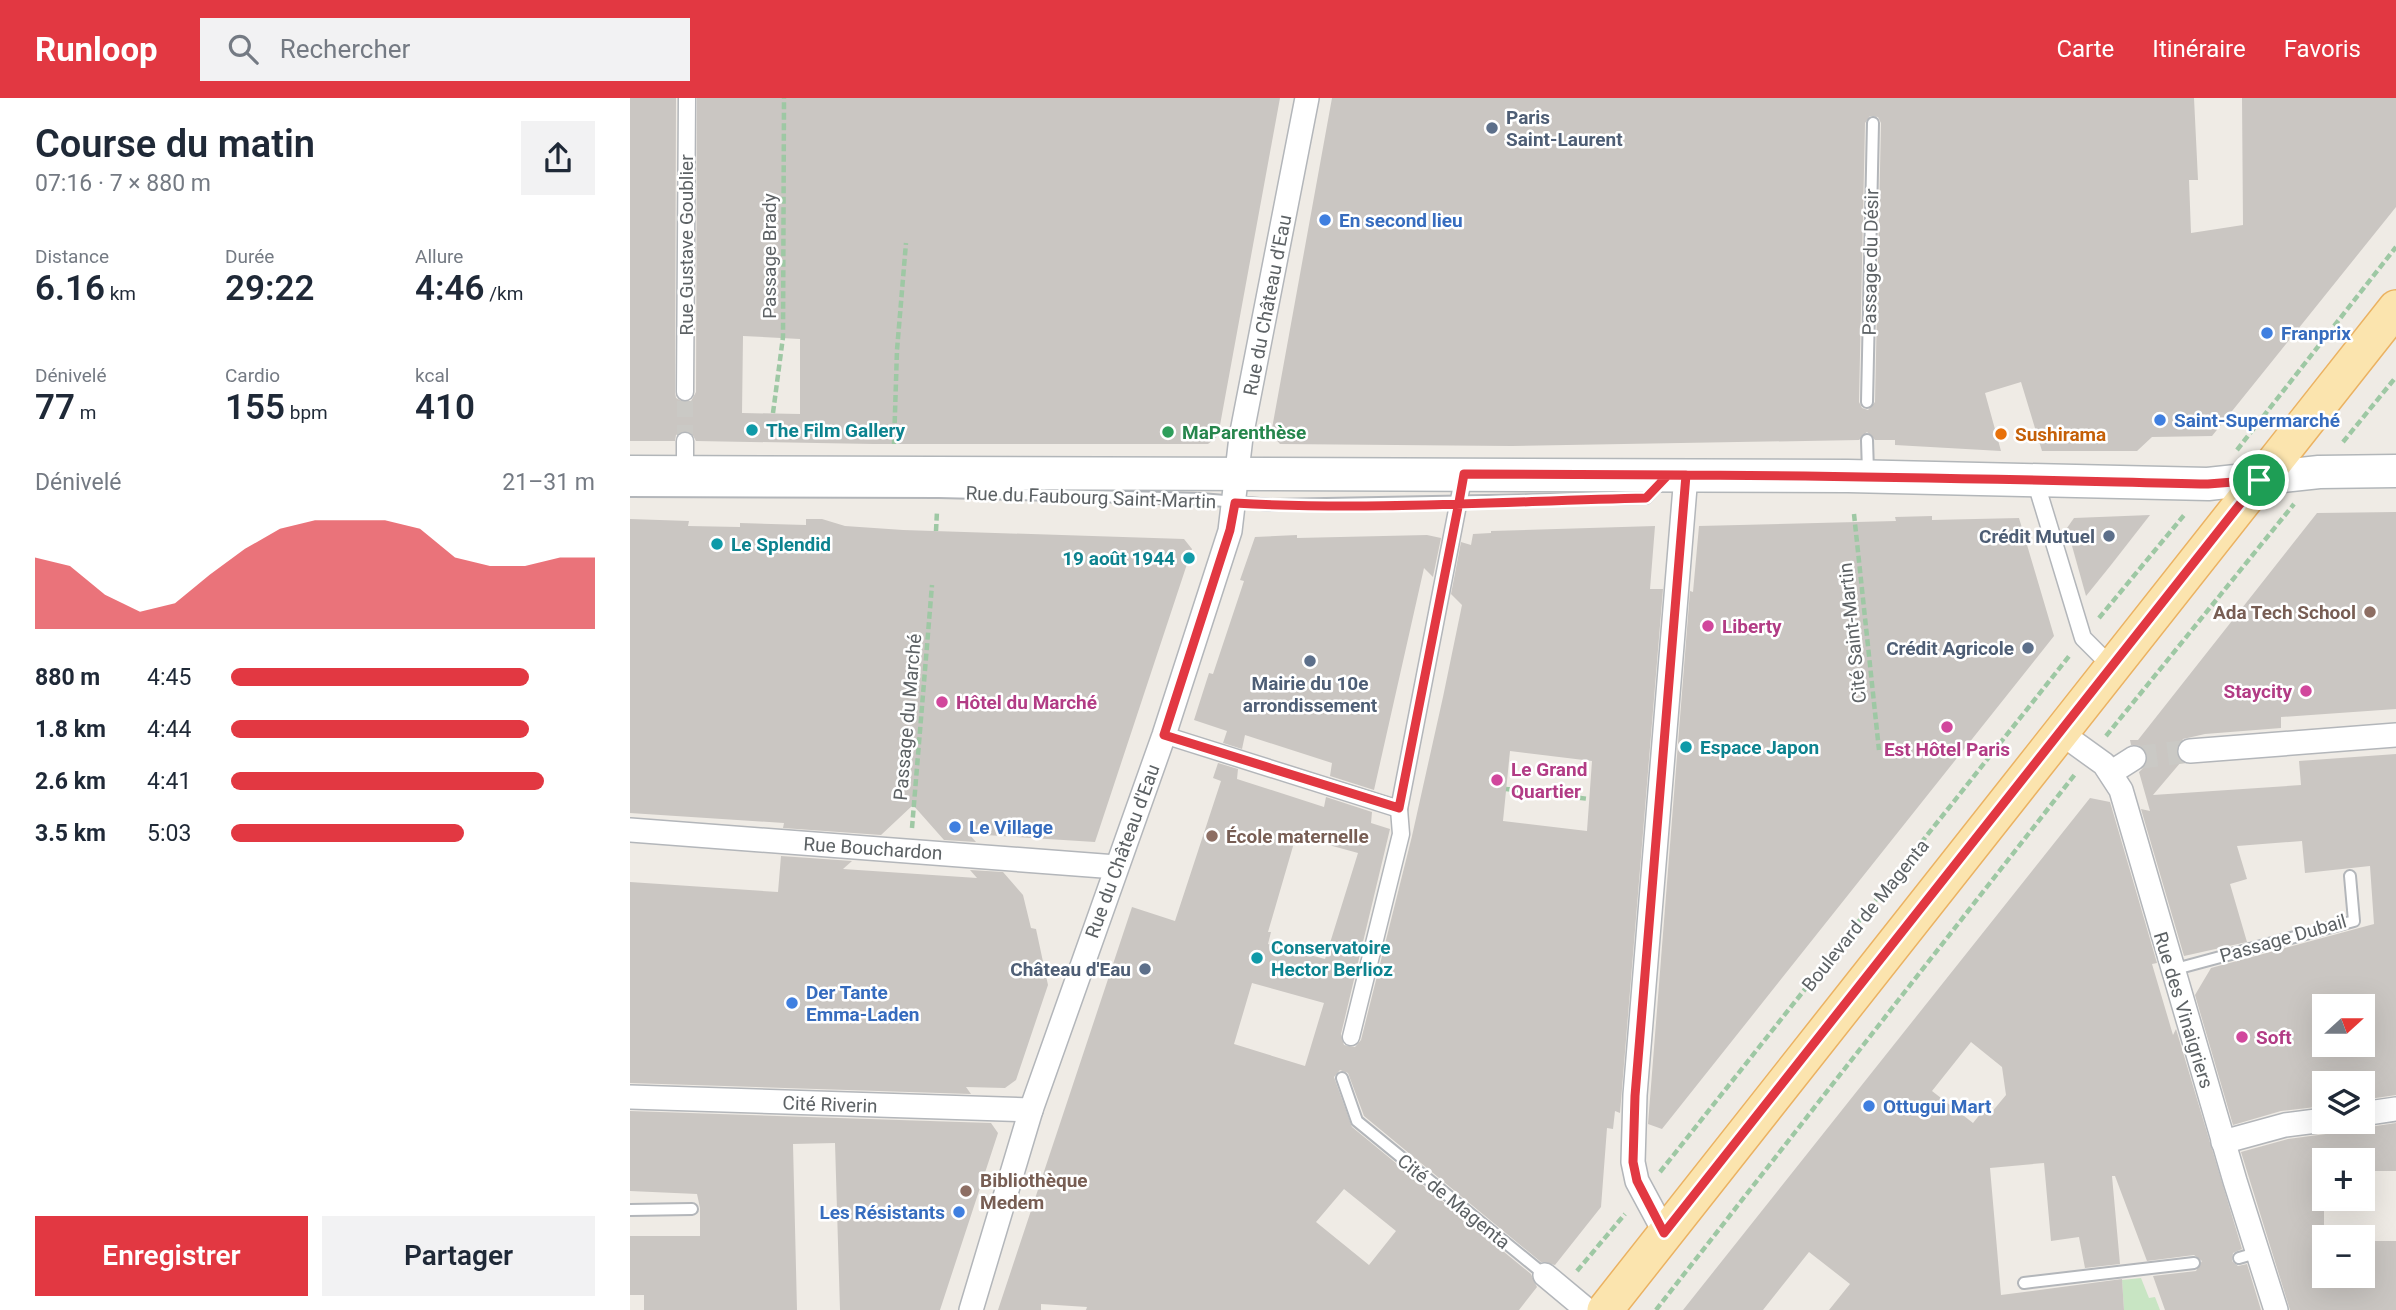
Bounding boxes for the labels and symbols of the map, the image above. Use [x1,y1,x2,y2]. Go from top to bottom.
place label: Paris Saint-Laurent [1506,106,1623,151]
marker: Paris Saint-Laurent [1484,120,1500,136]
street label: Rue Gustave Goublier [675,154,698,336]
street label: Passage du Désir [1858,188,1883,336]
street label: Passage Brady [758,193,781,319]
place label: En second lieu [1339,209,1463,232]
marker: En second lieu [1317,212,1333,228]
street label: Rue du Château d'Eau [1239,213,1296,397]
place label: Franprix [2281,322,2351,345]
marker: Franprix [2259,325,2275,341]
place label: Saint-Supermarché [2174,409,2340,432]
marker: Saint-Supermarché [2152,412,2168,428]
place label: The Film Gallery [766,419,906,442]
place label: MaParenthèse [1182,421,1306,444]
marker: The Film Gallery [744,422,760,438]
place label: Sushirama [2015,423,2106,446]
marker: MaParenthèse [1160,424,1176,440]
marker: Sushirama [1993,426,2009,442]
pin [2229,450,2289,510]
street label: Rue du Faubourg Saint-Martin [965,482,1217,513]
place label: Crédit Mutuel [1979,525,2095,548]
marker: Crédit Mutuel [2101,528,2117,544]
place label: Le Splendid [731,533,831,556]
marker: Le Splendid [709,536,725,552]
place label: 19 août 1944 [1062,547,1175,570]
marker: 19 août 1944 [1181,550,1197,566]
street label: Cité Saint-Martin [1834,561,1871,704]
place label: Ada Tech School [2213,601,2356,624]
marker: Ada Tech School [2362,604,2378,620]
place label: Liberty [1722,615,1782,638]
marker: Liberty [1700,618,1716,634]
street label: Passage du Marché [889,633,926,801]
place label: Crédit Agricole [1886,637,2014,660]
marker: Crédit Agricole [2020,640,2036,656]
marker: Mairie du 10e arrondissement [1302,653,1318,669]
place label: Mairie du 10e arrondissement [1243,672,1378,717]
place label: Staycity [2223,680,2292,703]
marker: Staycity [2298,683,2314,699]
place label: Hôtel du Marché [956,691,1097,714]
marker: Hôtel du Marché [934,694,950,710]
marker: Est Hôtel Paris [1939,719,1955,735]
place label: Espace Japon [1700,736,1819,759]
place label: Est Hôtel Paris [1884,738,2010,761]
marker: Espace Japon [1678,739,1694,755]
place label: Le Grand Quartier [1511,758,1587,803]
street label: Rue du Château d'Eau [1080,761,1165,941]
marker: Le Grand Quartier [1489,772,1505,788]
place label: Le Village [969,816,1053,839]
marker: Le Village [947,819,963,835]
place label: École maternelle [1226,825,1369,848]
marker: École maternelle [1204,828,1220,844]
street label: Rue Bouchardon [803,832,943,865]
street label: Boulevard de Magenta [1797,835,1934,996]
street label: Passage Dubail [2217,909,2349,968]
street label: Rue des Vinaigriers [2149,929,2218,1091]
place label: Conservatoire Hector Berlioz [1271,936,1393,981]
marker: Conservatoire Hector Berlioz [1249,950,1265,966]
place label: Château d'Eau [1010,958,1131,981]
marker: Château d'Eau [1137,961,1153,977]
place label: Der Tante Emma-Laden [806,981,919,1026]
north arrow [2312,994,2375,1057]
marker: Der Tante Emma-Laden [784,995,800,1011]
place label: Soft [2256,1026,2292,1049]
marker: Soft [2234,1029,2250,1045]
street label: Cité Riverin [782,1091,878,1118]
place label: Ottugui Mart [1883,1095,1992,1118]
marker: Ottugui Mart [1861,1098,1877,1114]
street label: Cité de Magenta [1393,1149,1515,1254]
place label: Bibliothèque Medem [980,1169,1088,1214]
marker: Bibliothèque Medem [958,1183,974,1199]
place label: Les Résistants [820,1201,945,1224]
marker: Les Résistants [951,1204,967,1220]

